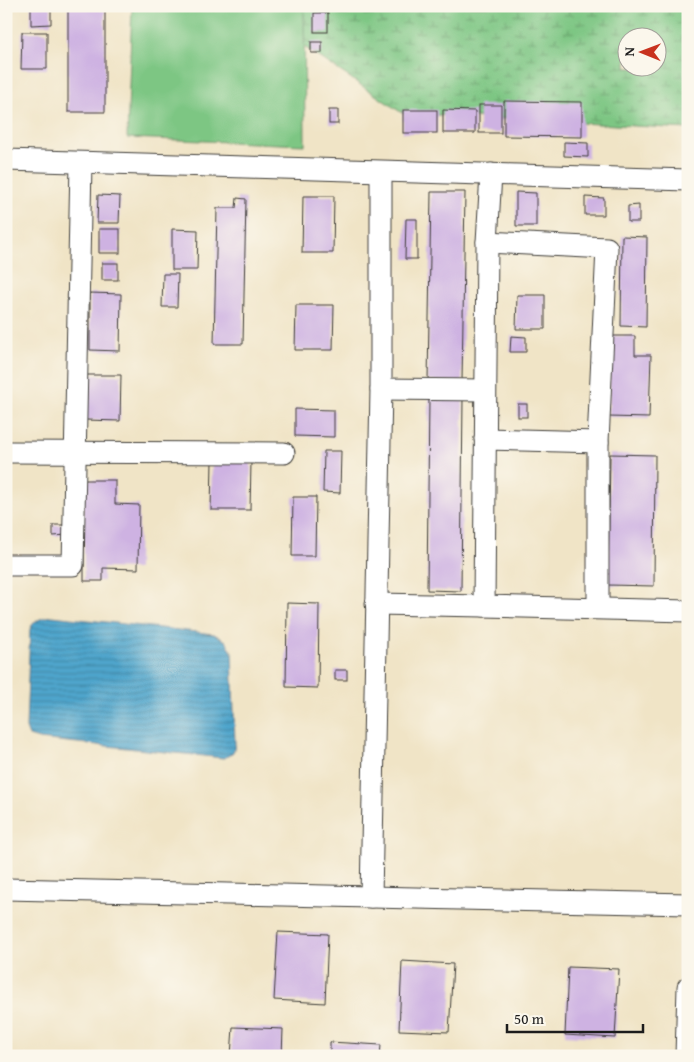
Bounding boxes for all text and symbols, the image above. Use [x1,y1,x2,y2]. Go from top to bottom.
north arrow [616,28,666,78]
text: N [619,46,639,57]
scale bar [507,1002,643,1034]
text: 50 m [514,1008,545,1029]

